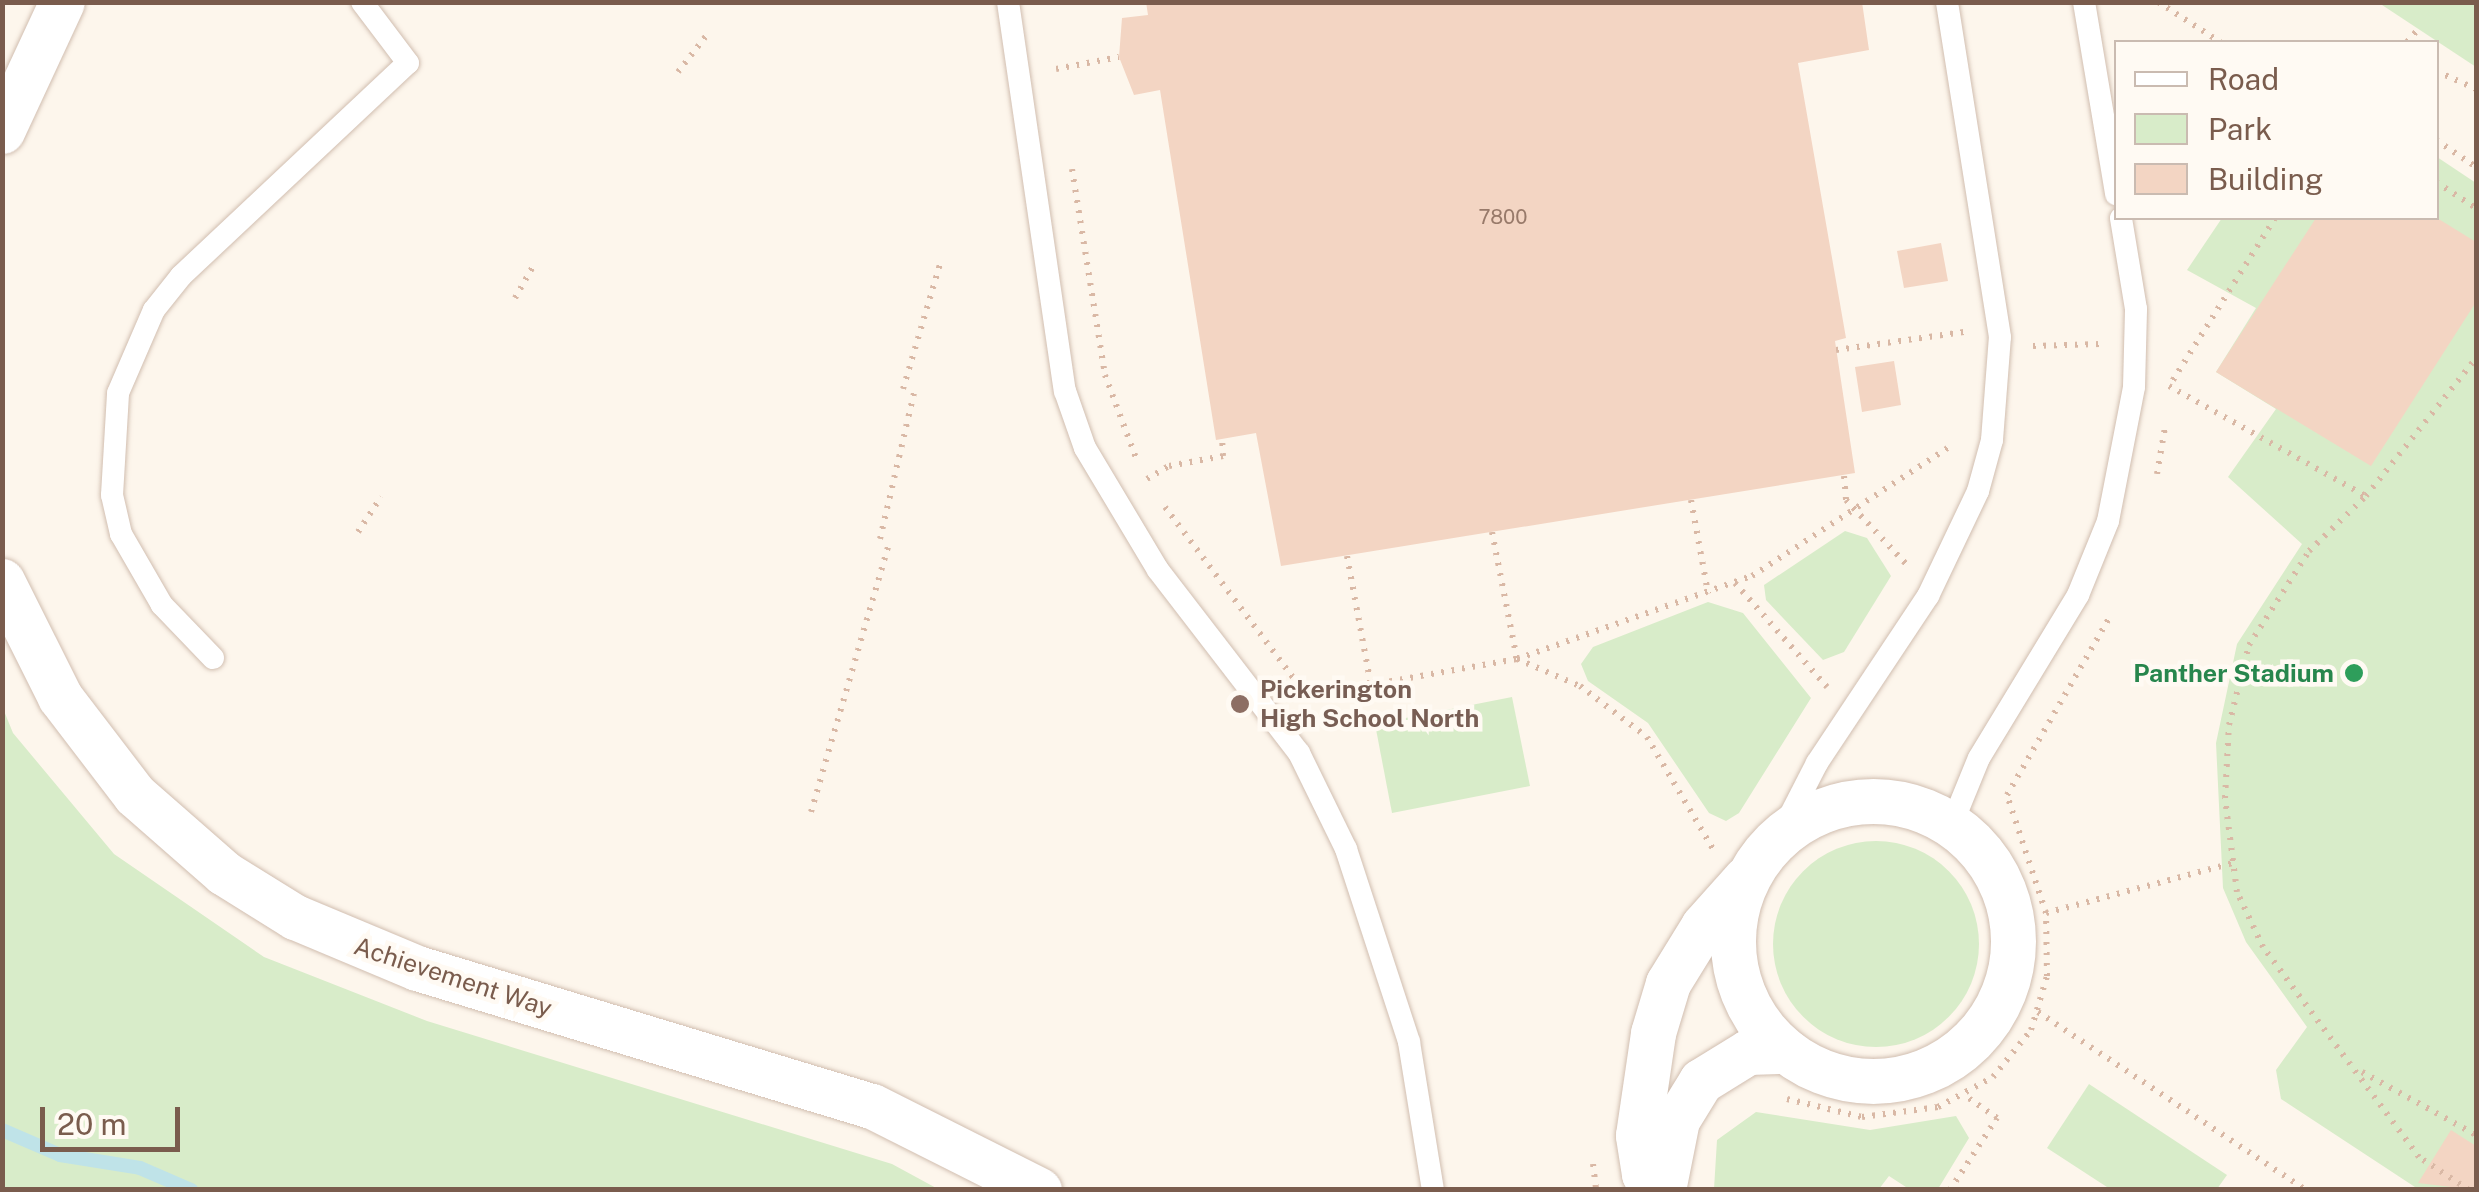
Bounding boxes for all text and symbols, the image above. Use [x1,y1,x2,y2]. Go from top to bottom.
legend [2114,40,2439,220]
text: Road [2208,61,2279,97]
text: Park [2208,111,2272,147]
text: Building [2208,161,2323,197]
house number: 7800 [1479,205,1527,229]
place label: Panther Stadium [2133,658,2334,688]
marker: Panther Stadium [2343,662,2365,684]
place label: Pickerington High School North [1260,675,1479,734]
marker: Pickerington High School North [1229,693,1251,715]
street label: Achievement Way [350,931,556,1023]
scale bar [45,1087,185,1149]
text: 20 m [57,1106,126,1142]

